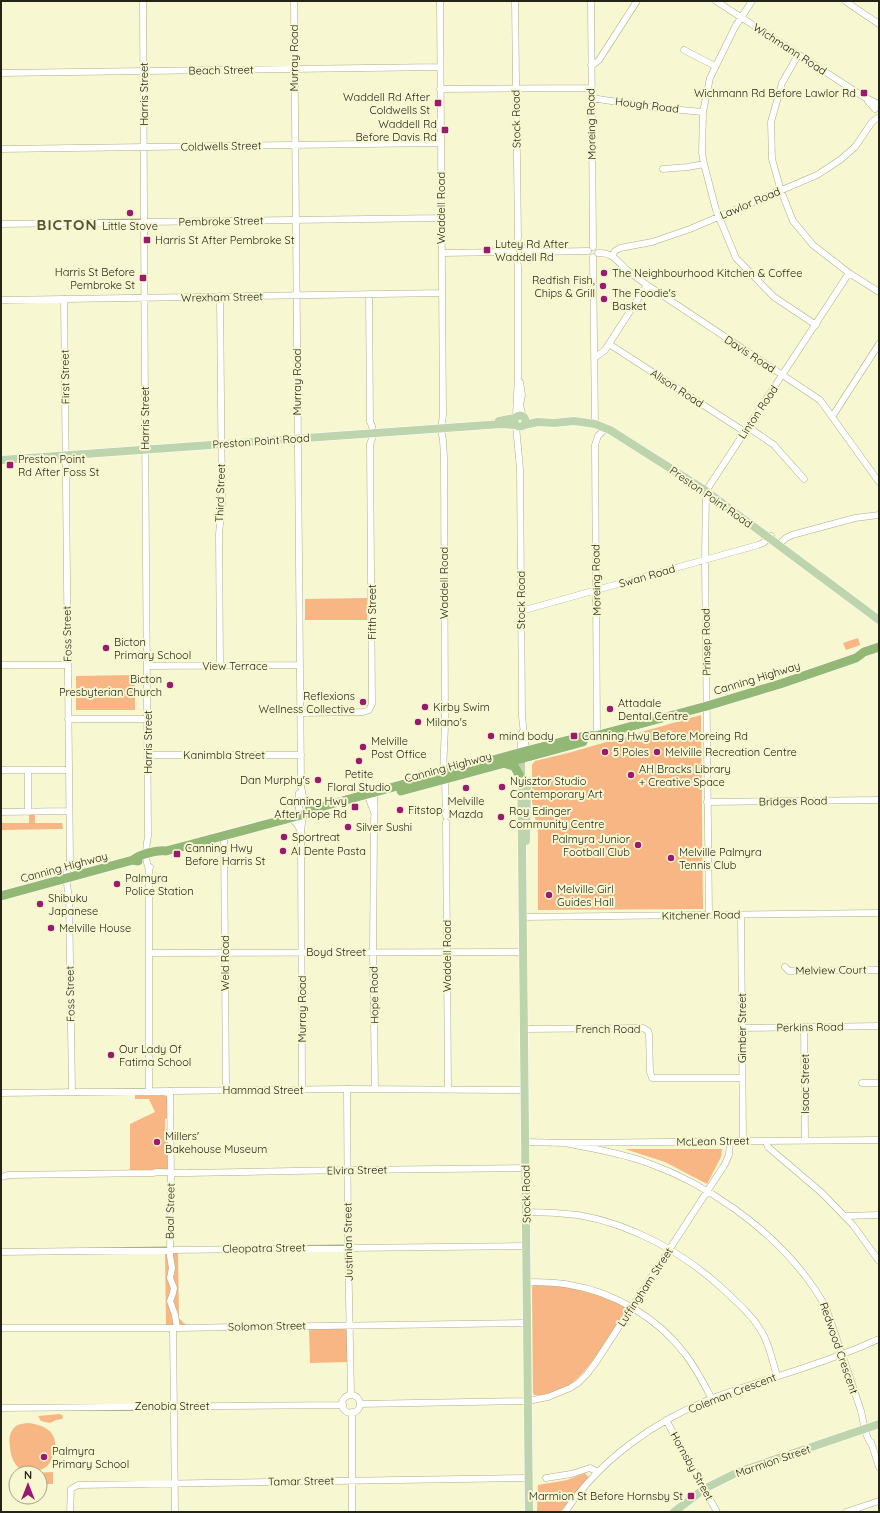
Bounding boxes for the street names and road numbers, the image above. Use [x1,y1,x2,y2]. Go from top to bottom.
street label: Wichmann Road [751,20,829,78]
street label: Murray Road [287,25,301,91]
street label: Harris Street [137,62,151,126]
street label: Beach Street [188,62,254,78]
street label: Moreing Road [583,88,599,160]
street label: Stock Road [508,90,524,148]
street label: Hough Road [614,94,680,116]
street label: Coldwells Street [181,138,262,154]
street label: Waddell Road [434,172,448,244]
street label: Lawlor Road [718,184,782,222]
street label: Pembroke Street [178,213,264,229]
street label: Wrexham Street [181,289,263,305]
street label: Davis Road [722,332,778,376]
street label: First Street [58,349,72,405]
street label: Murray Road [290,349,304,415]
street label: Alison Road [648,366,706,410]
street label: Linton Road [735,383,781,441]
street label: Harris Street [138,386,152,450]
street label: Preston Point Road [212,431,310,451]
street label: Third Street [212,463,228,523]
street label: Preston Point Road [667,463,755,531]
street label: Moreing Road [588,544,604,616]
street label: Waddell Road [437,547,451,619]
street label: Swan Road [617,561,677,591]
street label: Stock Road [514,571,528,629]
street label: Fifth Street [365,584,379,640]
street label: Foss Street [60,606,74,662]
street label: Prinsep Road [698,608,714,676]
street label: Canning Highway [712,658,802,698]
street label: View Terrace [202,659,268,673]
street label: Harris Street [141,710,155,774]
street label: Kanimbla Street [183,748,265,762]
street label: Canning Highway [403,749,493,785]
street label: Bridges Road [759,793,827,809]
street label: Canning Highway [19,849,109,885]
street label: Kitchener Road [662,907,740,923]
street label: Waddell Road [440,920,454,992]
street label: Weld Road [218,935,232,991]
street label: Boyd Street [306,945,366,959]
street label: Melview Court [795,962,867,978]
street label: Foss Street [63,966,77,1022]
street label: Hope Road [366,966,382,1024]
street label: Murray Road [295,976,309,1042]
street label: Gimber Street [735,993,749,1063]
street label: Perkins Road [776,1019,844,1035]
street label: French Road [576,1022,640,1036]
street label: Isaac Street [798,1054,812,1114]
street label: Hammad Street [222,1083,304,1097]
street label: McLean Street [676,1133,750,1149]
street label: Elvira Street [327,1162,388,1178]
street label: Stock Road [518,1165,534,1223]
street label: Baal Street [163,1183,177,1239]
street label: Justinian Street [340,1202,356,1281]
street label: Cleopatra Street [222,1240,306,1256]
street label: Luffingham Street [614,1245,676,1329]
street label: Redwood Crescent [817,1300,861,1396]
street label: Solomon Street [228,1318,306,1334]
street label: Coleman Crescent [686,1370,778,1416]
street label: Zenobia Street [135,1399,210,1413]
street label: Hornsby Street [667,1429,717,1503]
street label: Marmion Street [734,1442,813,1480]
street label: Tamar Street [268,1473,334,1489]

